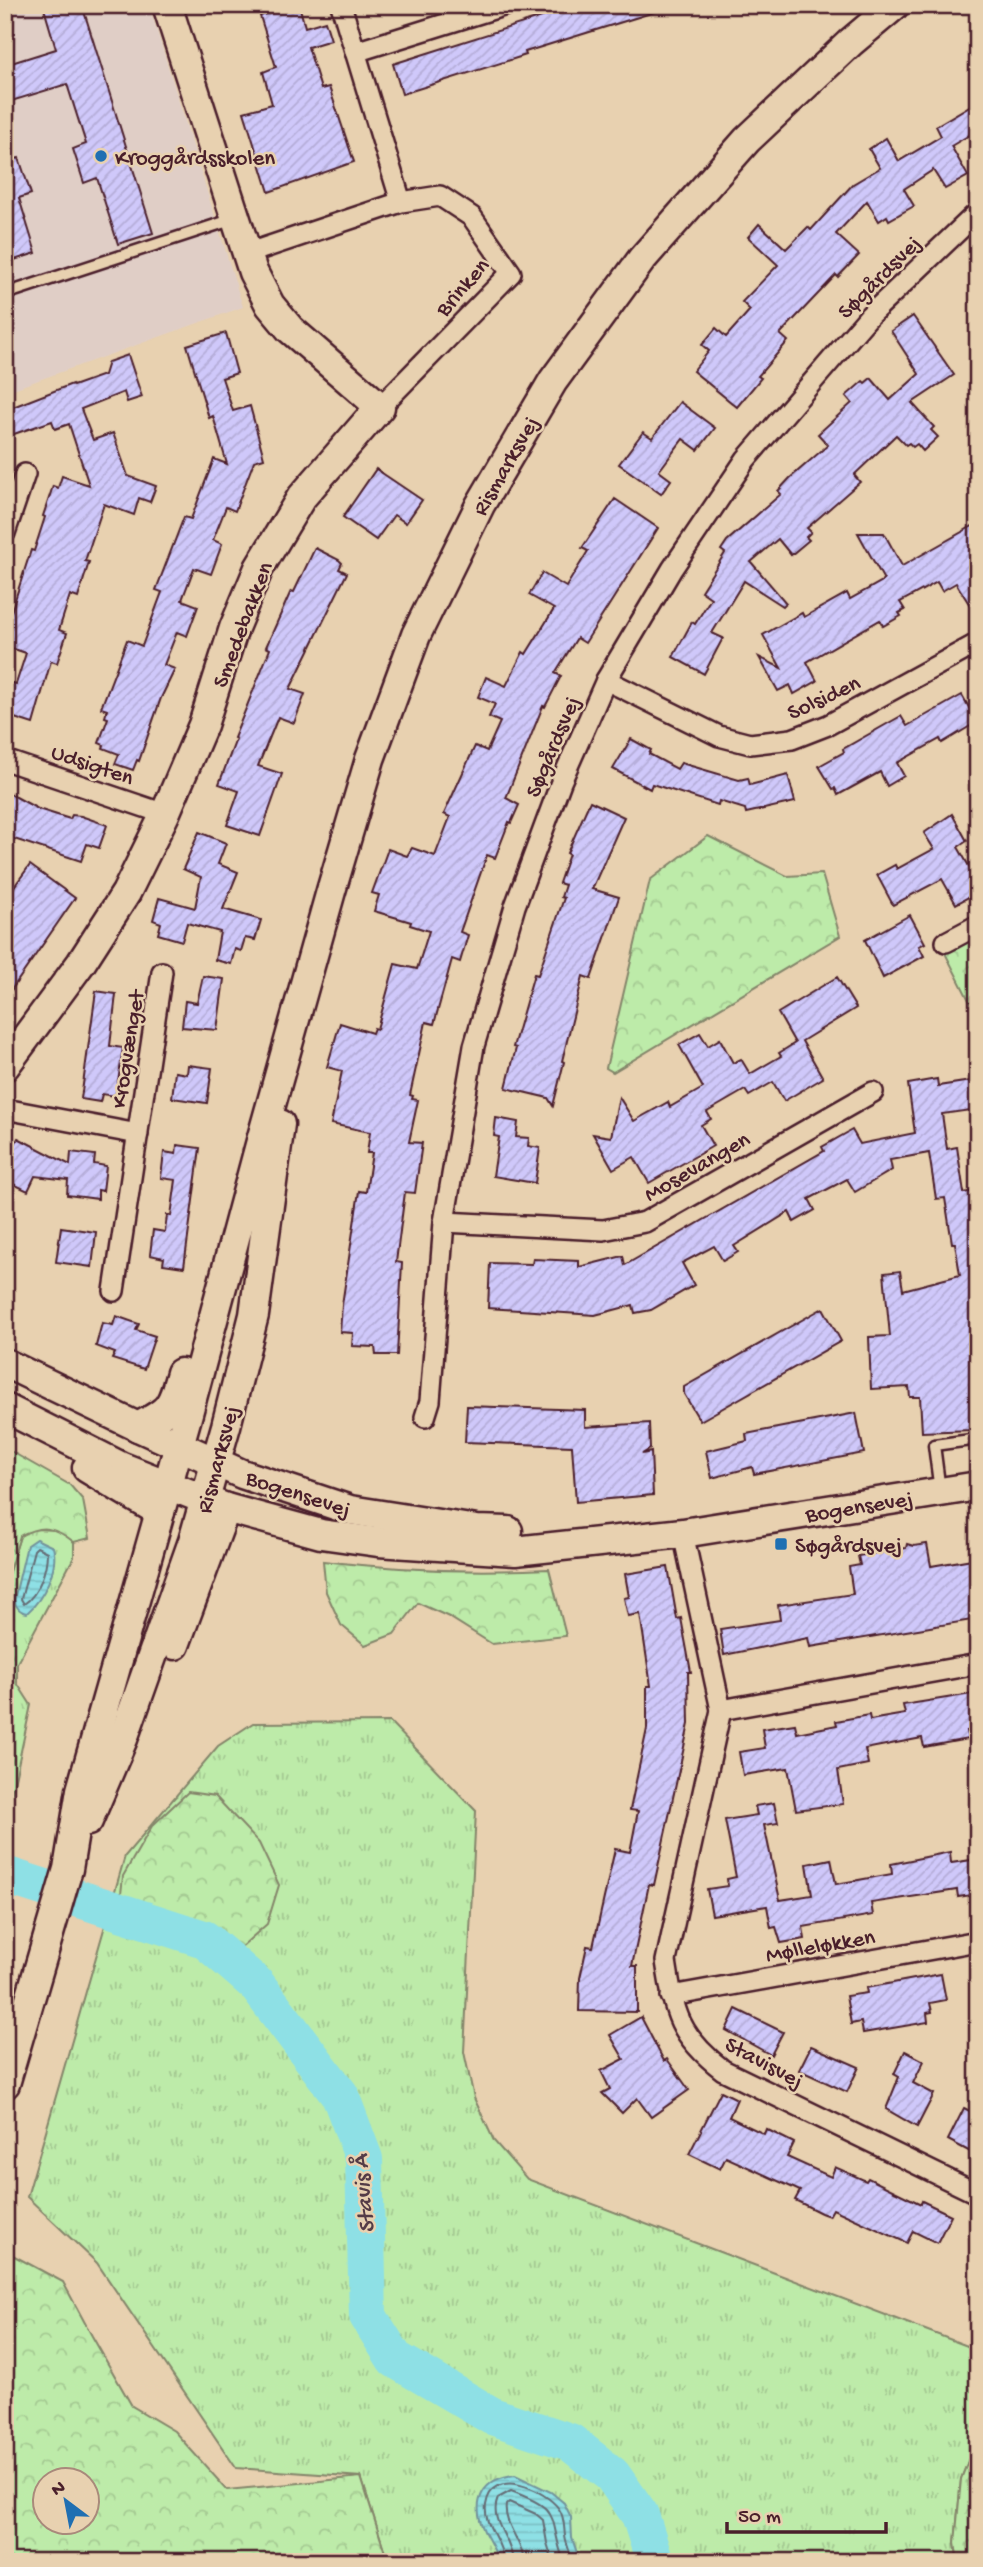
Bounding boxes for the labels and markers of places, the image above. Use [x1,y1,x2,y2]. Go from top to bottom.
place label: Kroggårdsskolen [115,146,275,173]
marker: Kroggårdsskolen [93,148,109,164]
place label: Søgårdsvej [795,1534,902,1561]
marker: Søgårdsvej [773,1536,789,1552]

